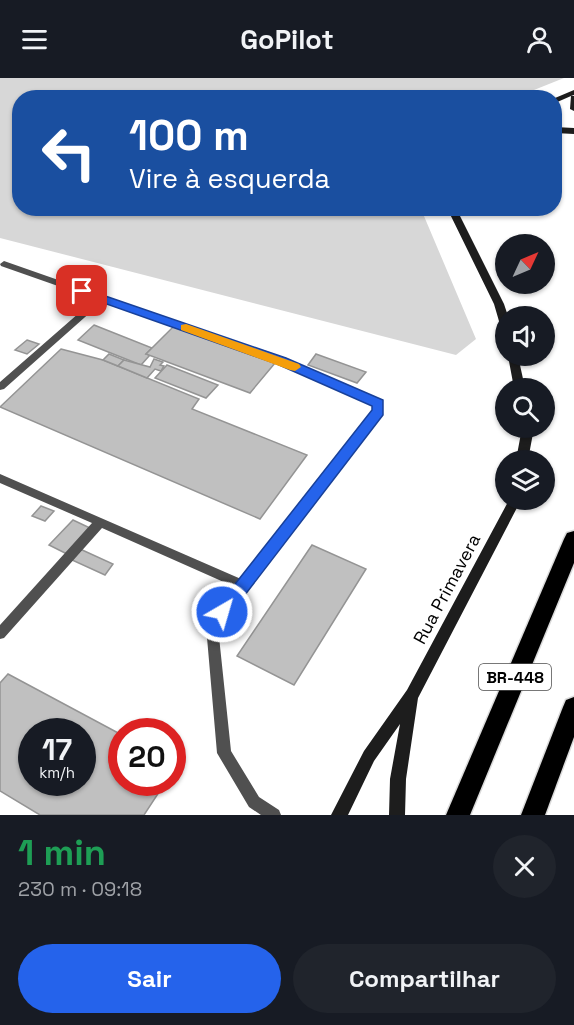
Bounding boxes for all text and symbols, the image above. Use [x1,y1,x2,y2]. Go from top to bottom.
text: GoPilot [240,22,334,57]
icon: menu [18,23,51,56]
icon: person [523,23,556,56]
text: 100 m [129,109,249,162]
icon: left [30,114,108,192]
text: Vire à esquerda [129,161,330,196]
north arrow [495,234,555,294]
map controls [495,234,555,510]
pin [56,265,107,316]
icon: arrive [65,274,98,307]
button: sound [495,306,555,366]
button: search [495,378,555,438]
button: layers [495,450,555,510]
street label: Rua Primavera [408,530,485,648]
position arrow [190,580,254,644]
road number: BR-448 [479,664,551,690]
speed limit sign: 20 [108,718,186,796]
text: 17 [42,730,72,769]
text: km/h [39,763,75,782]
text: 1 min [18,830,106,876]
button: close [493,835,556,898]
text: 230 m · 09:18 [18,876,142,902]
button: Sair [18,944,281,1013]
button: Compartilhar [293,944,556,1013]

